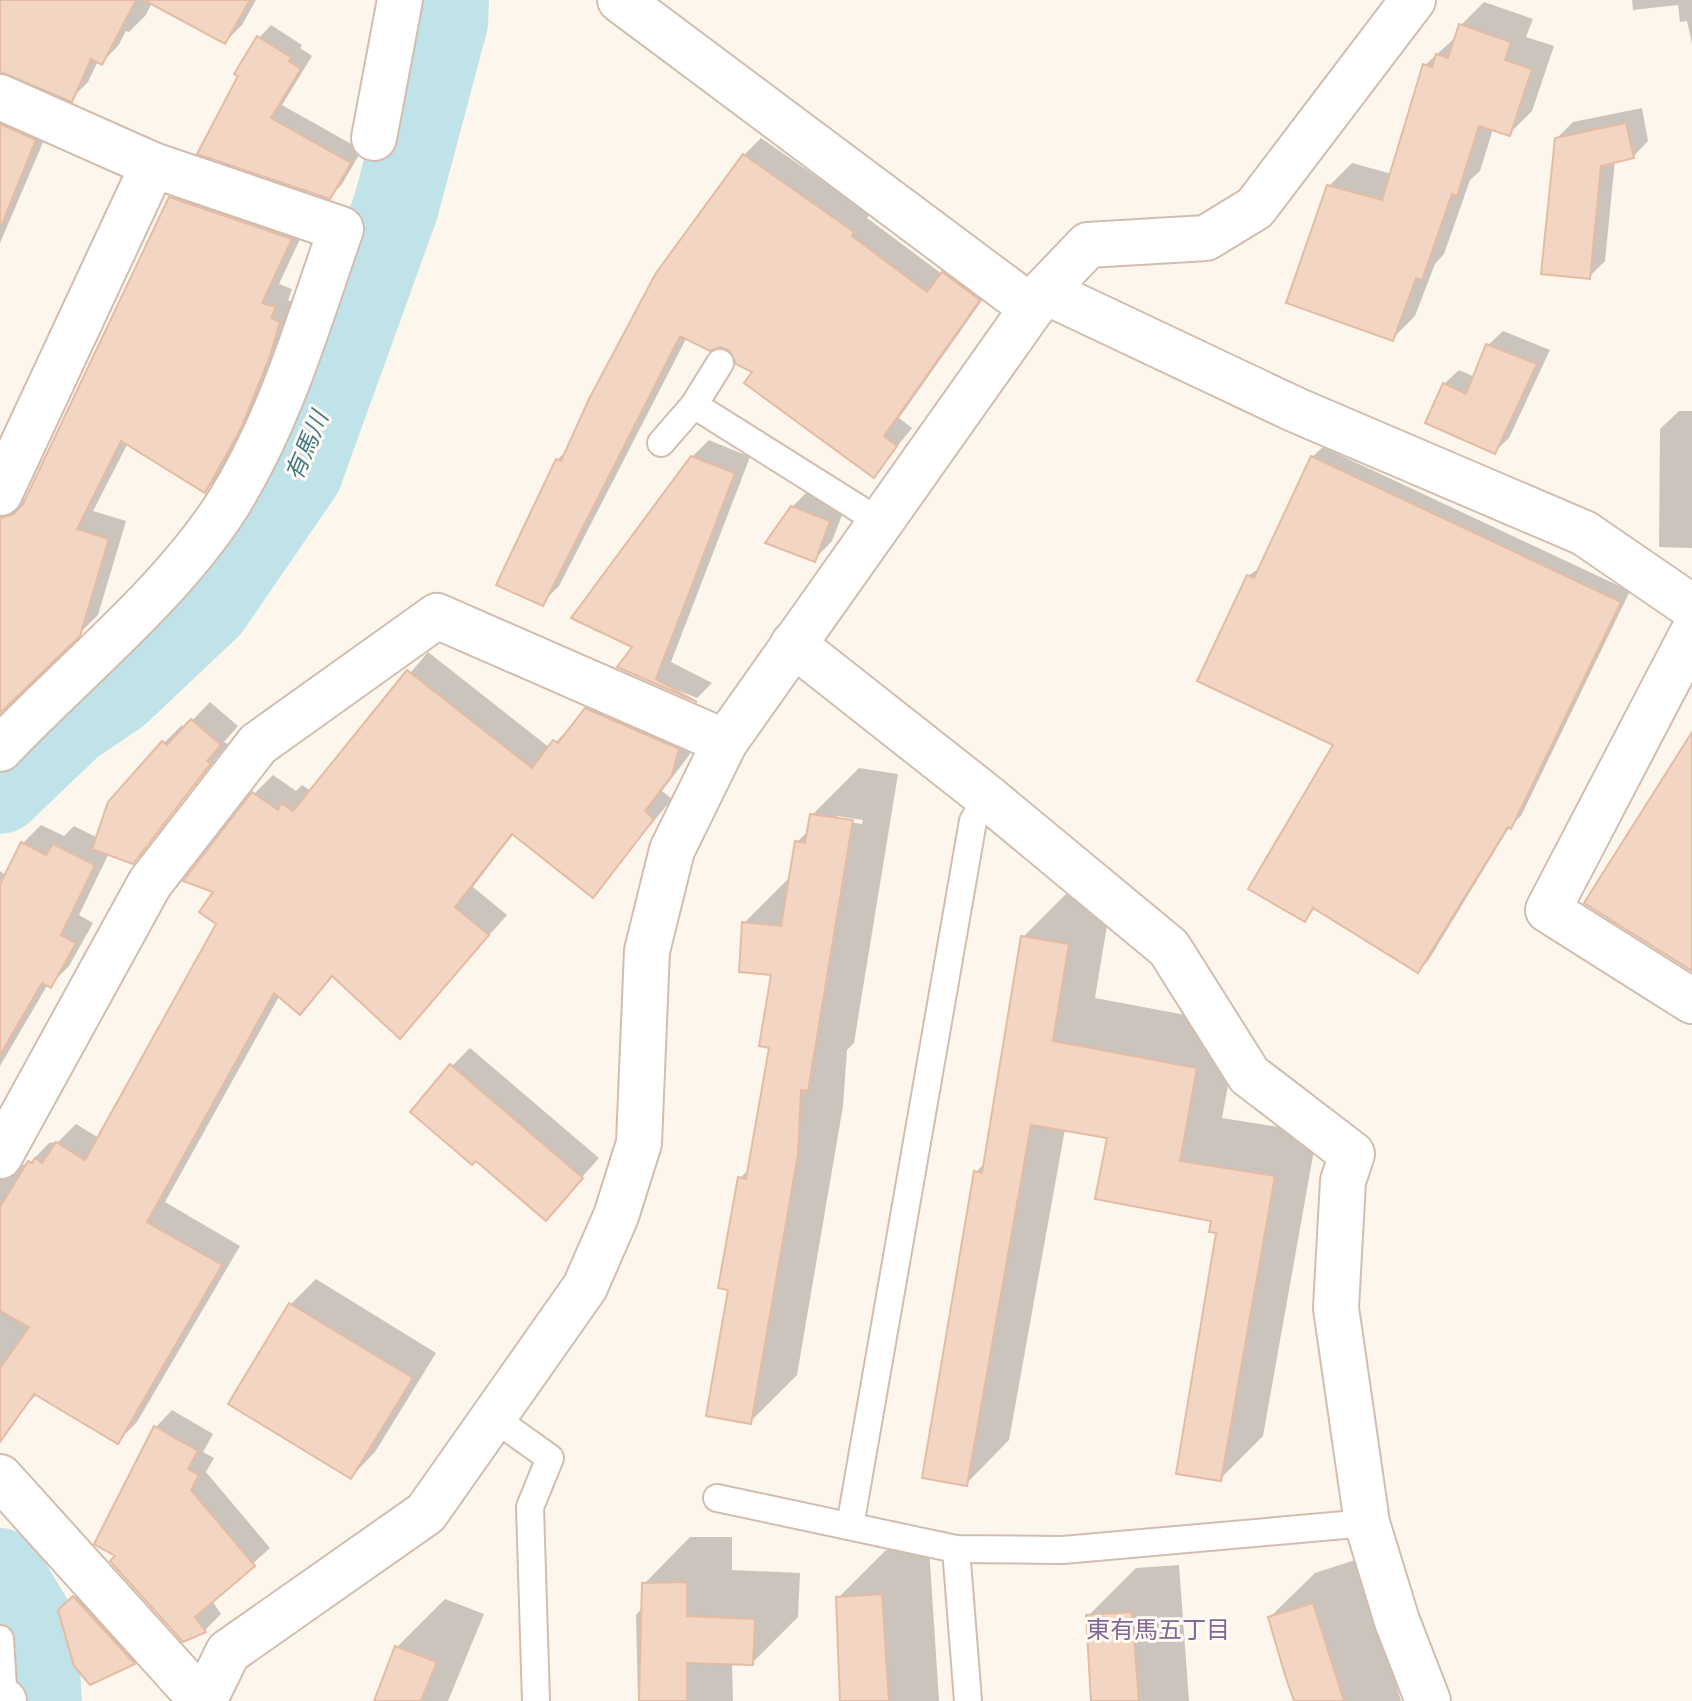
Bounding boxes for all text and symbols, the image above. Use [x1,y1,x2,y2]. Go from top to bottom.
water label: 有馬川 [276,403,336,485]
district label: 東有馬五丁目 [1086,1612,1230,1645]

